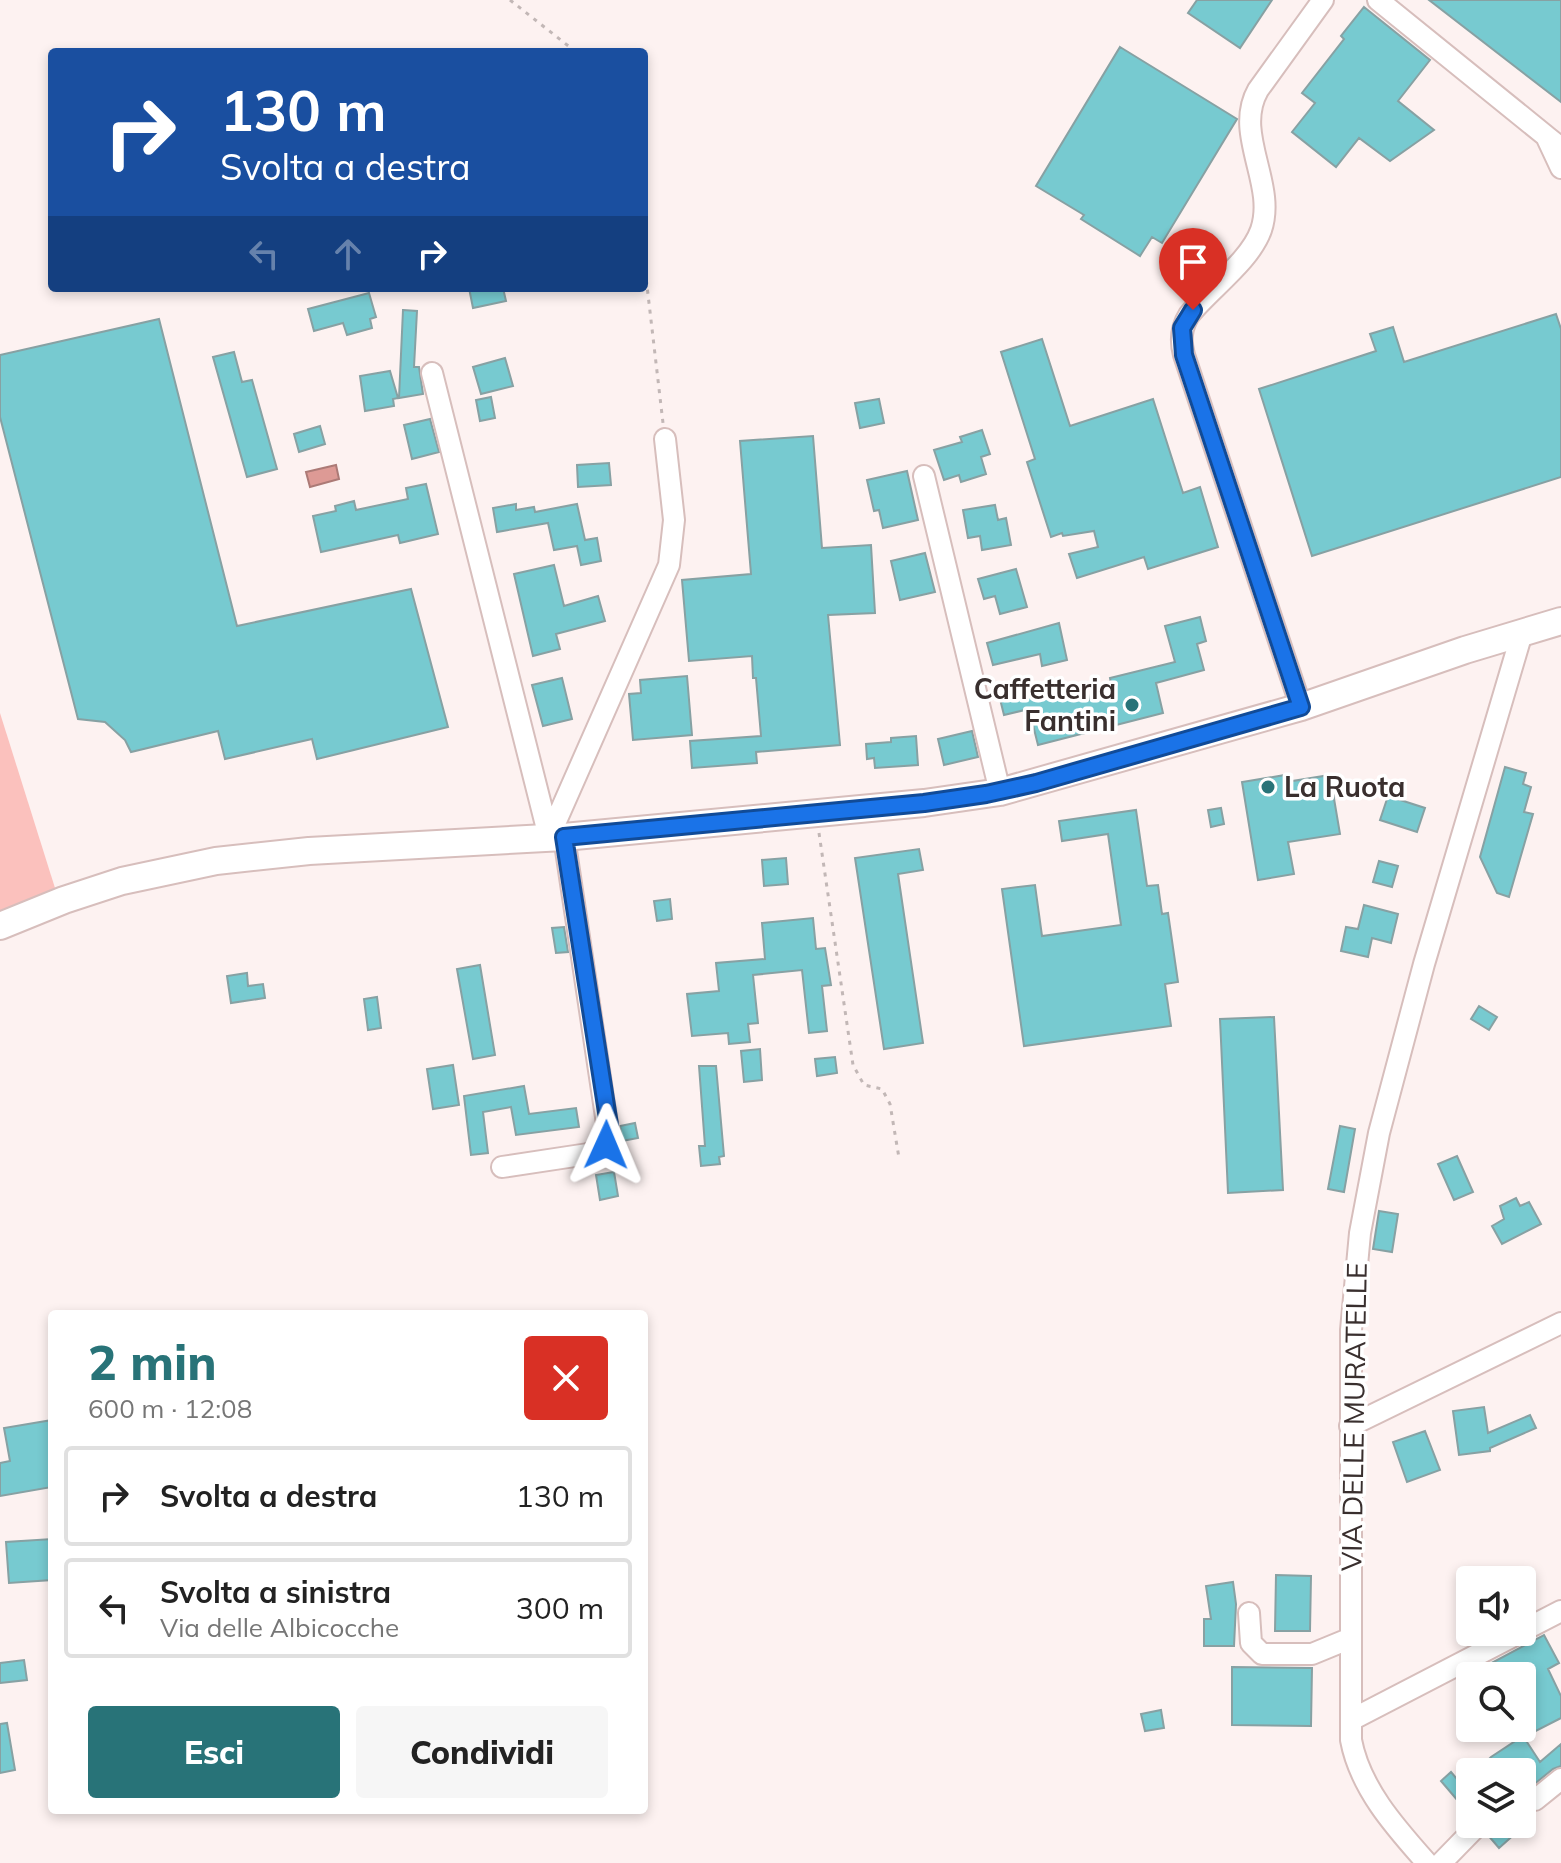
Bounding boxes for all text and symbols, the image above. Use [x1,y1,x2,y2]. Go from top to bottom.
text: 130 m [220,75,387,145]
icon: right [88,80,192,184]
text: Svolta a destra [220,144,471,189]
pin [1159,228,1227,310]
icon: left [242,232,286,276]
icon: ahead [326,232,370,276]
icon: right [410,232,454,276]
icon: arrive [1171,240,1215,284]
place label: Caffetteria Fantini [974,671,1116,738]
marker: Caffetteria Fantini [1123,696,1141,714]
place label: La Ruota [1284,769,1405,804]
marker: La Ruota [1259,778,1277,796]
position arrow [564,1103,648,1187]
street label: VIA DELLE MURATELLE [1333,1262,1374,1572]
text: 2 min [88,1332,217,1392]
button: close [524,1336,608,1420]
text: 600 m · 12:08 [88,1392,252,1425]
icon: right [92,1474,136,1518]
text: Svolta a destra [160,1477,377,1515]
text: 130 m [516,1477,604,1515]
map controls [1456,1566,1536,1838]
button: sound [1456,1566,1536,1646]
text: Svolta a sinistra [160,1573,391,1611]
icon: left [92,1586,136,1630]
text: 300 m [516,1589,604,1627]
text: Via delle Albicocche [160,1611,399,1644]
button: search [1456,1662,1536,1742]
button: Esci [88,1706,340,1798]
button: Condividi [356,1706,608,1798]
button: layers [1456,1758,1536,1838]

